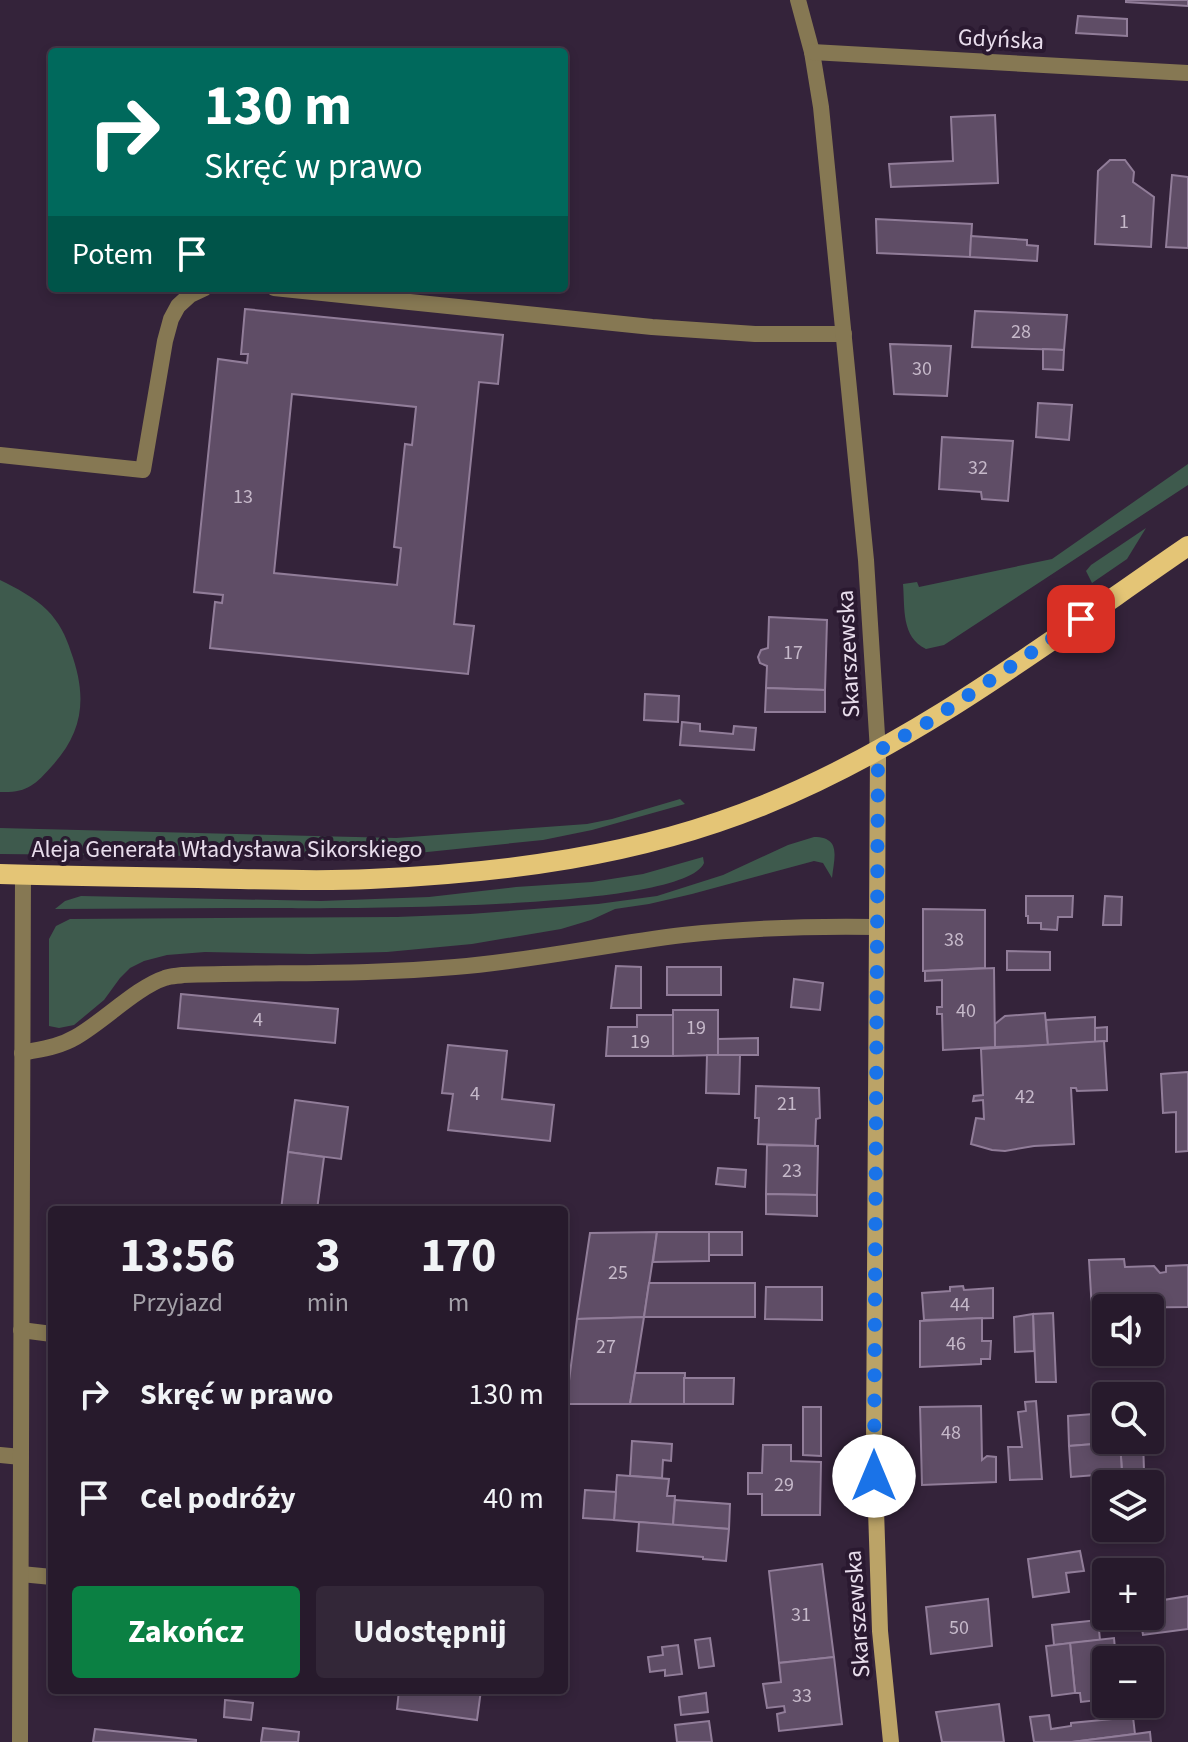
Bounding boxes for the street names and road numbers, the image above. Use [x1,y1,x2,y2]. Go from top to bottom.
street label: Gdyńska [957,20,1045,59]
street label: Skarszewska [828,589,869,719]
street label: Aleja Generała Władysława Sikorskiego [31,832,423,867]
street label: Skarszewska [836,1549,879,1679]

